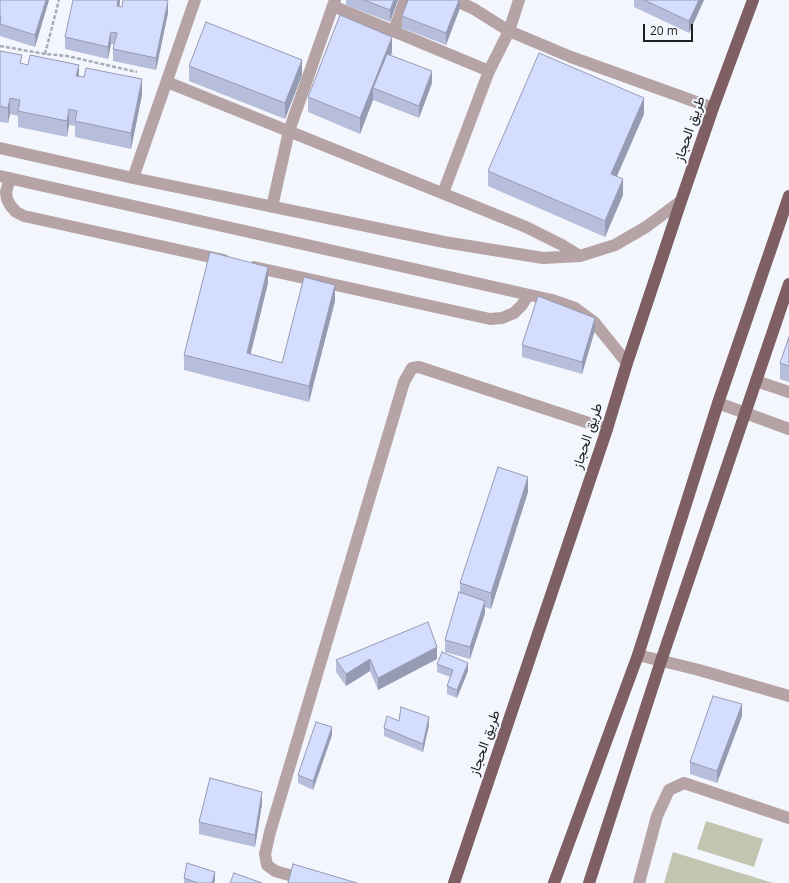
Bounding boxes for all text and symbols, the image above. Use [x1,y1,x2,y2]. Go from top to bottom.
scale bar [645,16,695,42]
text: 20 m [650,22,678,39]
street label: طريق الحجاز [671,94,709,164]
street label: طريق الحجاز [569,401,607,471]
street label: طريق الحجاز [466,708,504,778]

